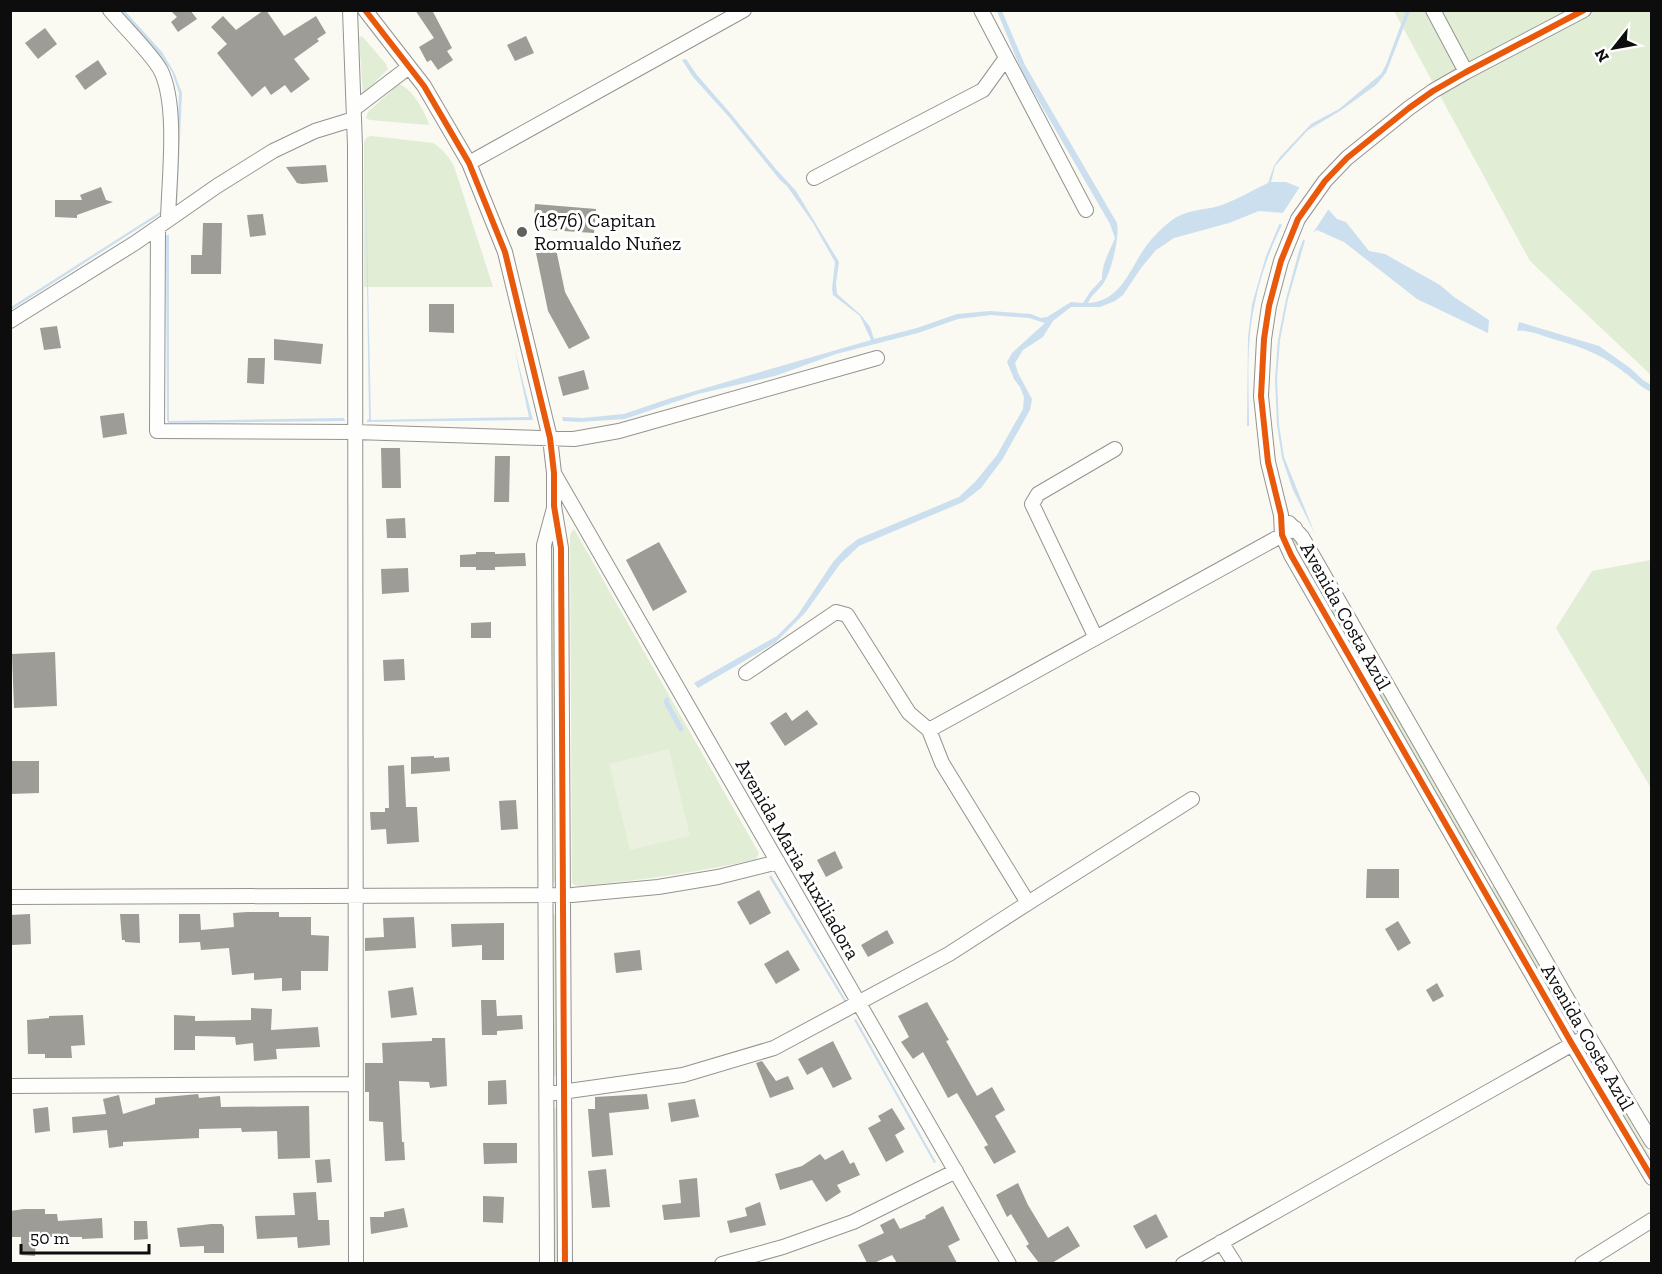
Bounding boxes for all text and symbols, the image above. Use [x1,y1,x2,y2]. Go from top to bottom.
north arrow [1584,18,1644,78]
text: N [1590,45,1613,66]
place label: (1876) Capitan Romualdo Nuñez [534,208,681,255]
marker: (1876) Capitan Romualdo Nuñez [515,225,529,239]
street label: Avenida Costa Azúl [1295,538,1397,694]
street label: Avenida Maria Auxiliadora [731,754,866,964]
street label: Avenida Costa Azúl [1536,959,1640,1115]
scale bar [21,1217,148,1255]
text: 50 m [30,1227,70,1249]

